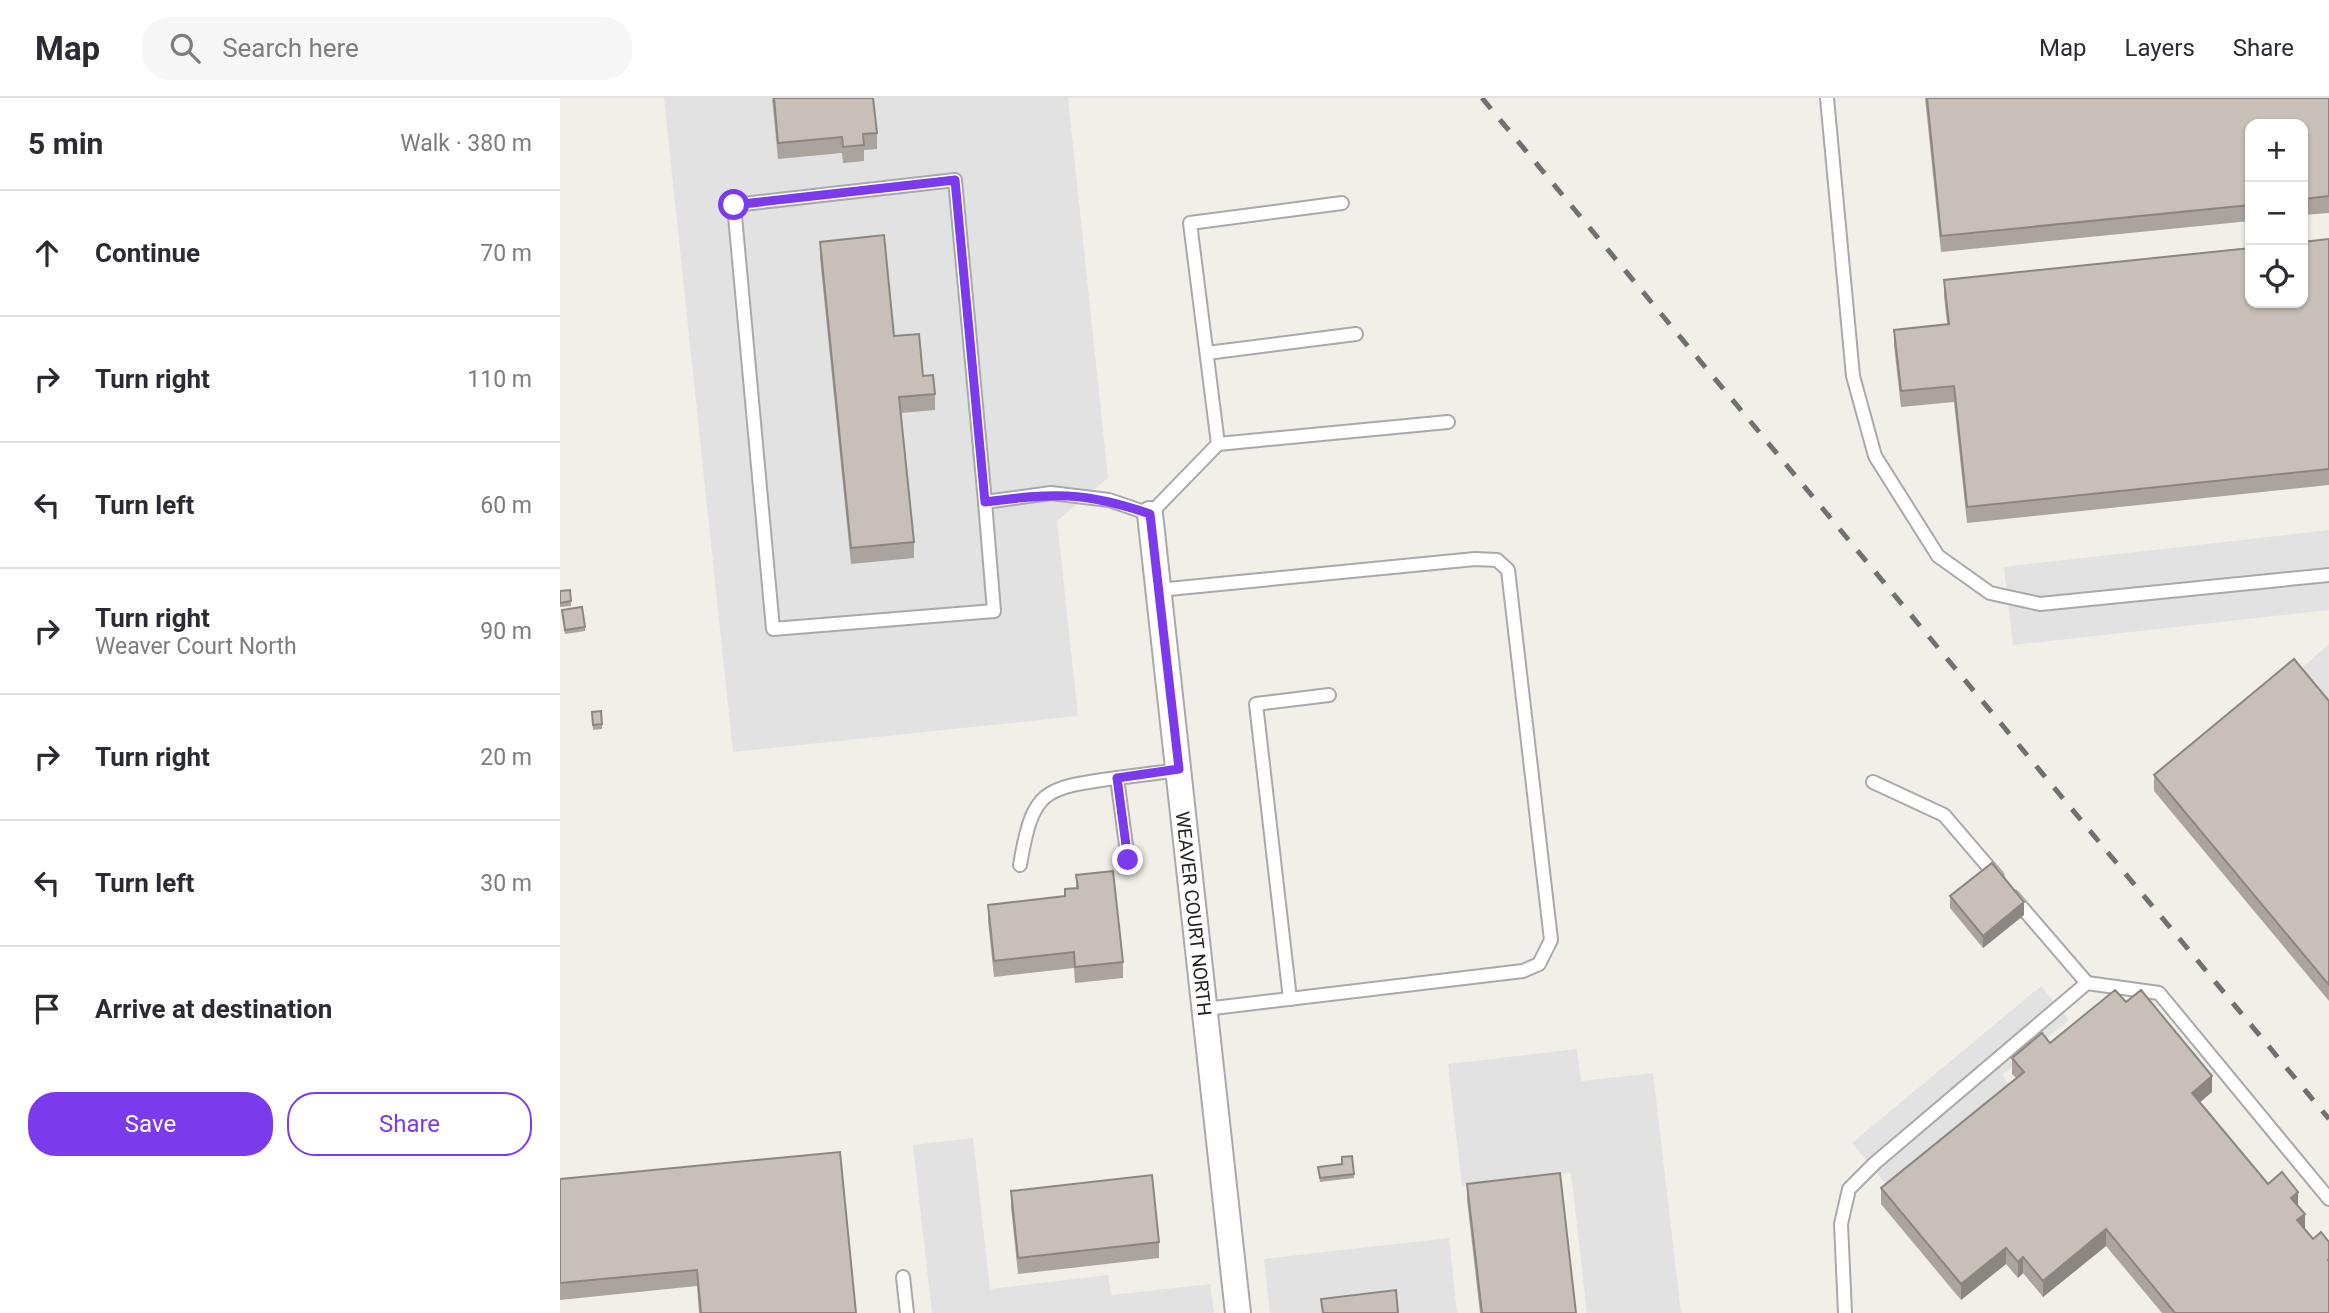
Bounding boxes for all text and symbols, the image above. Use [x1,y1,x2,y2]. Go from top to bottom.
search box [142,17,632,80]
text: Map [35,29,100,68]
icon: search [166,29,204,67]
text: Search here [222,33,359,63]
text: Map [2039,34,2087,62]
text: Layers [2125,34,2195,62]
text: Share [2233,34,2294,62]
map controls [2245,119,2308,308]
button: + [2245,119,2308,182]
text: 5 min [28,126,103,161]
text: Walk · 380 m [400,130,532,157]
button: − [2245,182,2308,245]
route start [718,189,749,220]
icon: ahead [28,234,66,272]
text: Continue [95,238,200,268]
text: 70 m [480,240,532,267]
button: locate [2245,245,2308,308]
icon: right [28,360,66,398]
text: Turn right [95,364,210,394]
text: 110 m [467,366,532,393]
icon: left [28,486,66,524]
text: Turn left [95,490,194,520]
text: 60 m [480,492,532,519]
text: Turn right [95,603,210,633]
icon: right [28,612,66,650]
text: 90 m [480,618,532,645]
text: Weaver Court North [95,633,297,660]
icon: right [28,738,66,776]
text: Turn right [95,742,210,772]
text: 20 m [480,744,532,771]
street label: WEAVER COURT NORTH [1171,810,1216,1017]
route end [1112,844,1143,875]
icon: left [28,864,66,902]
text: Turn left [95,868,194,898]
text: 30 m [480,870,532,897]
icon: arrive [28,990,66,1028]
text: Arrive at destination [95,994,332,1024]
button: Save [28,1092,273,1156]
button: Share [287,1092,532,1156]

